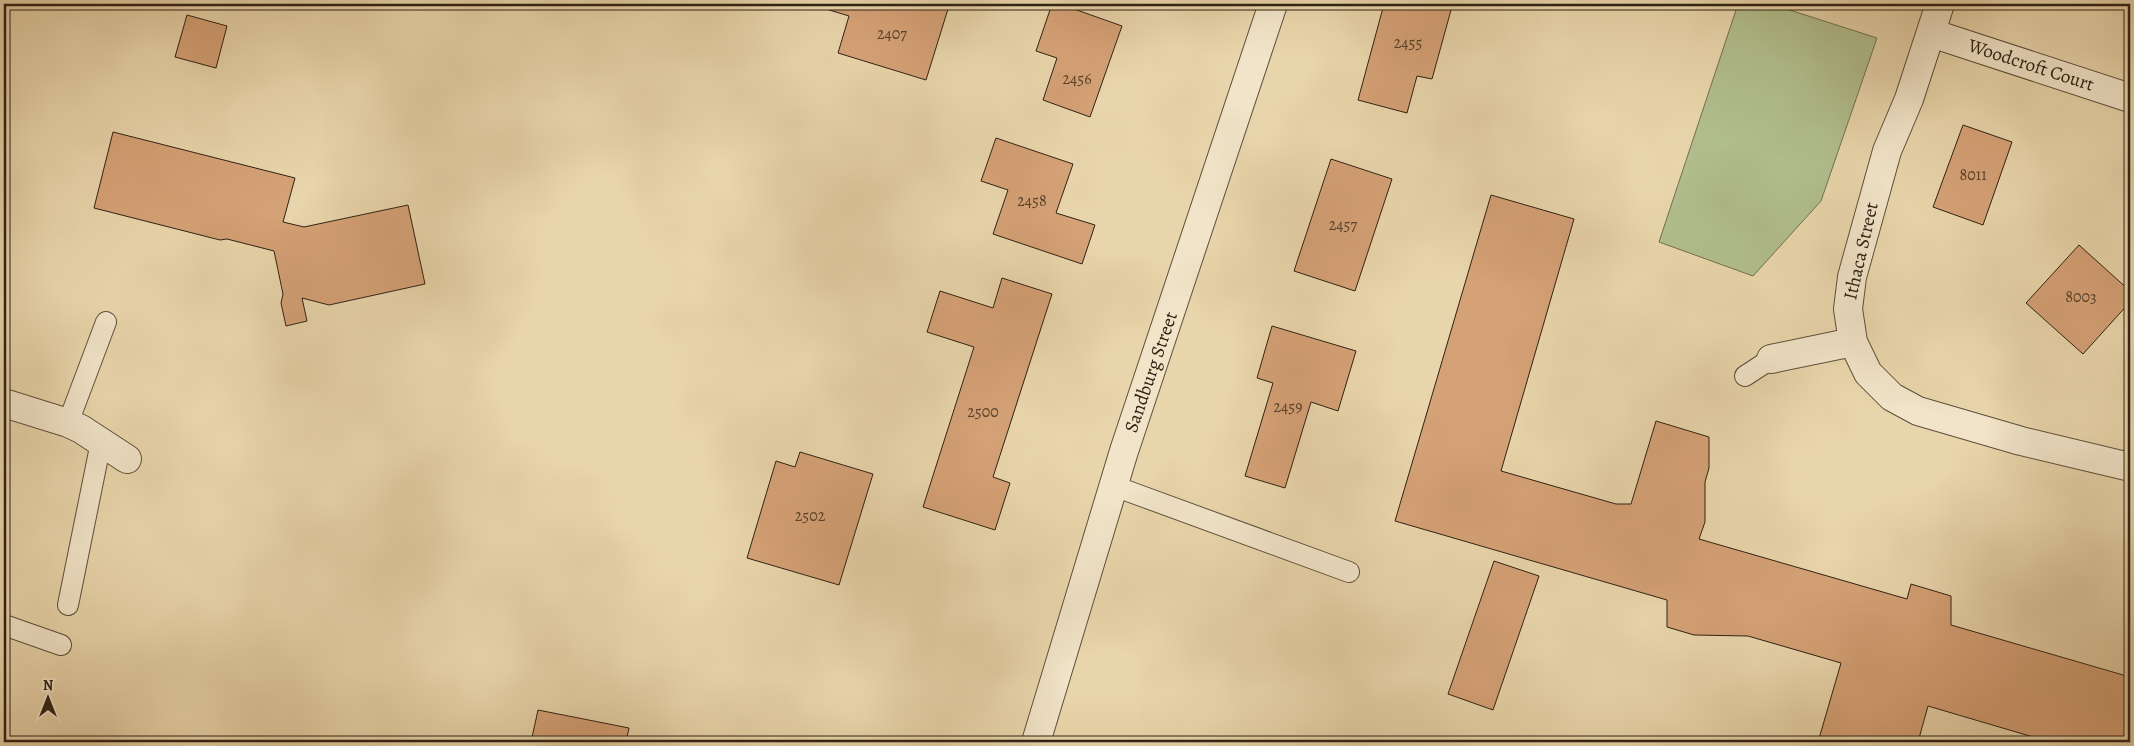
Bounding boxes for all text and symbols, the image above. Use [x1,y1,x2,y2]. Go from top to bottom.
house number: 2407 [877,23,907,45]
house number: 2455 [1394,32,1422,54]
street label: Woodcroft Court [1964,32,2097,98]
house number: 2456 [1062,68,1092,90]
house number: 8011 [1959,164,1987,186]
house number: 2458 [1017,190,1047,212]
street label: Ithaca Street [1837,200,1885,302]
house number: 2457 [1329,214,1358,236]
house number: 8003 [2065,286,2097,308]
street label: Sandburg Street [1118,308,1184,436]
house number: 2459 [1273,396,1303,418]
house number: 2500 [967,401,999,423]
house number: 2502 [795,505,826,527]
north arrow [22,674,72,724]
text: N [43,676,53,695]

